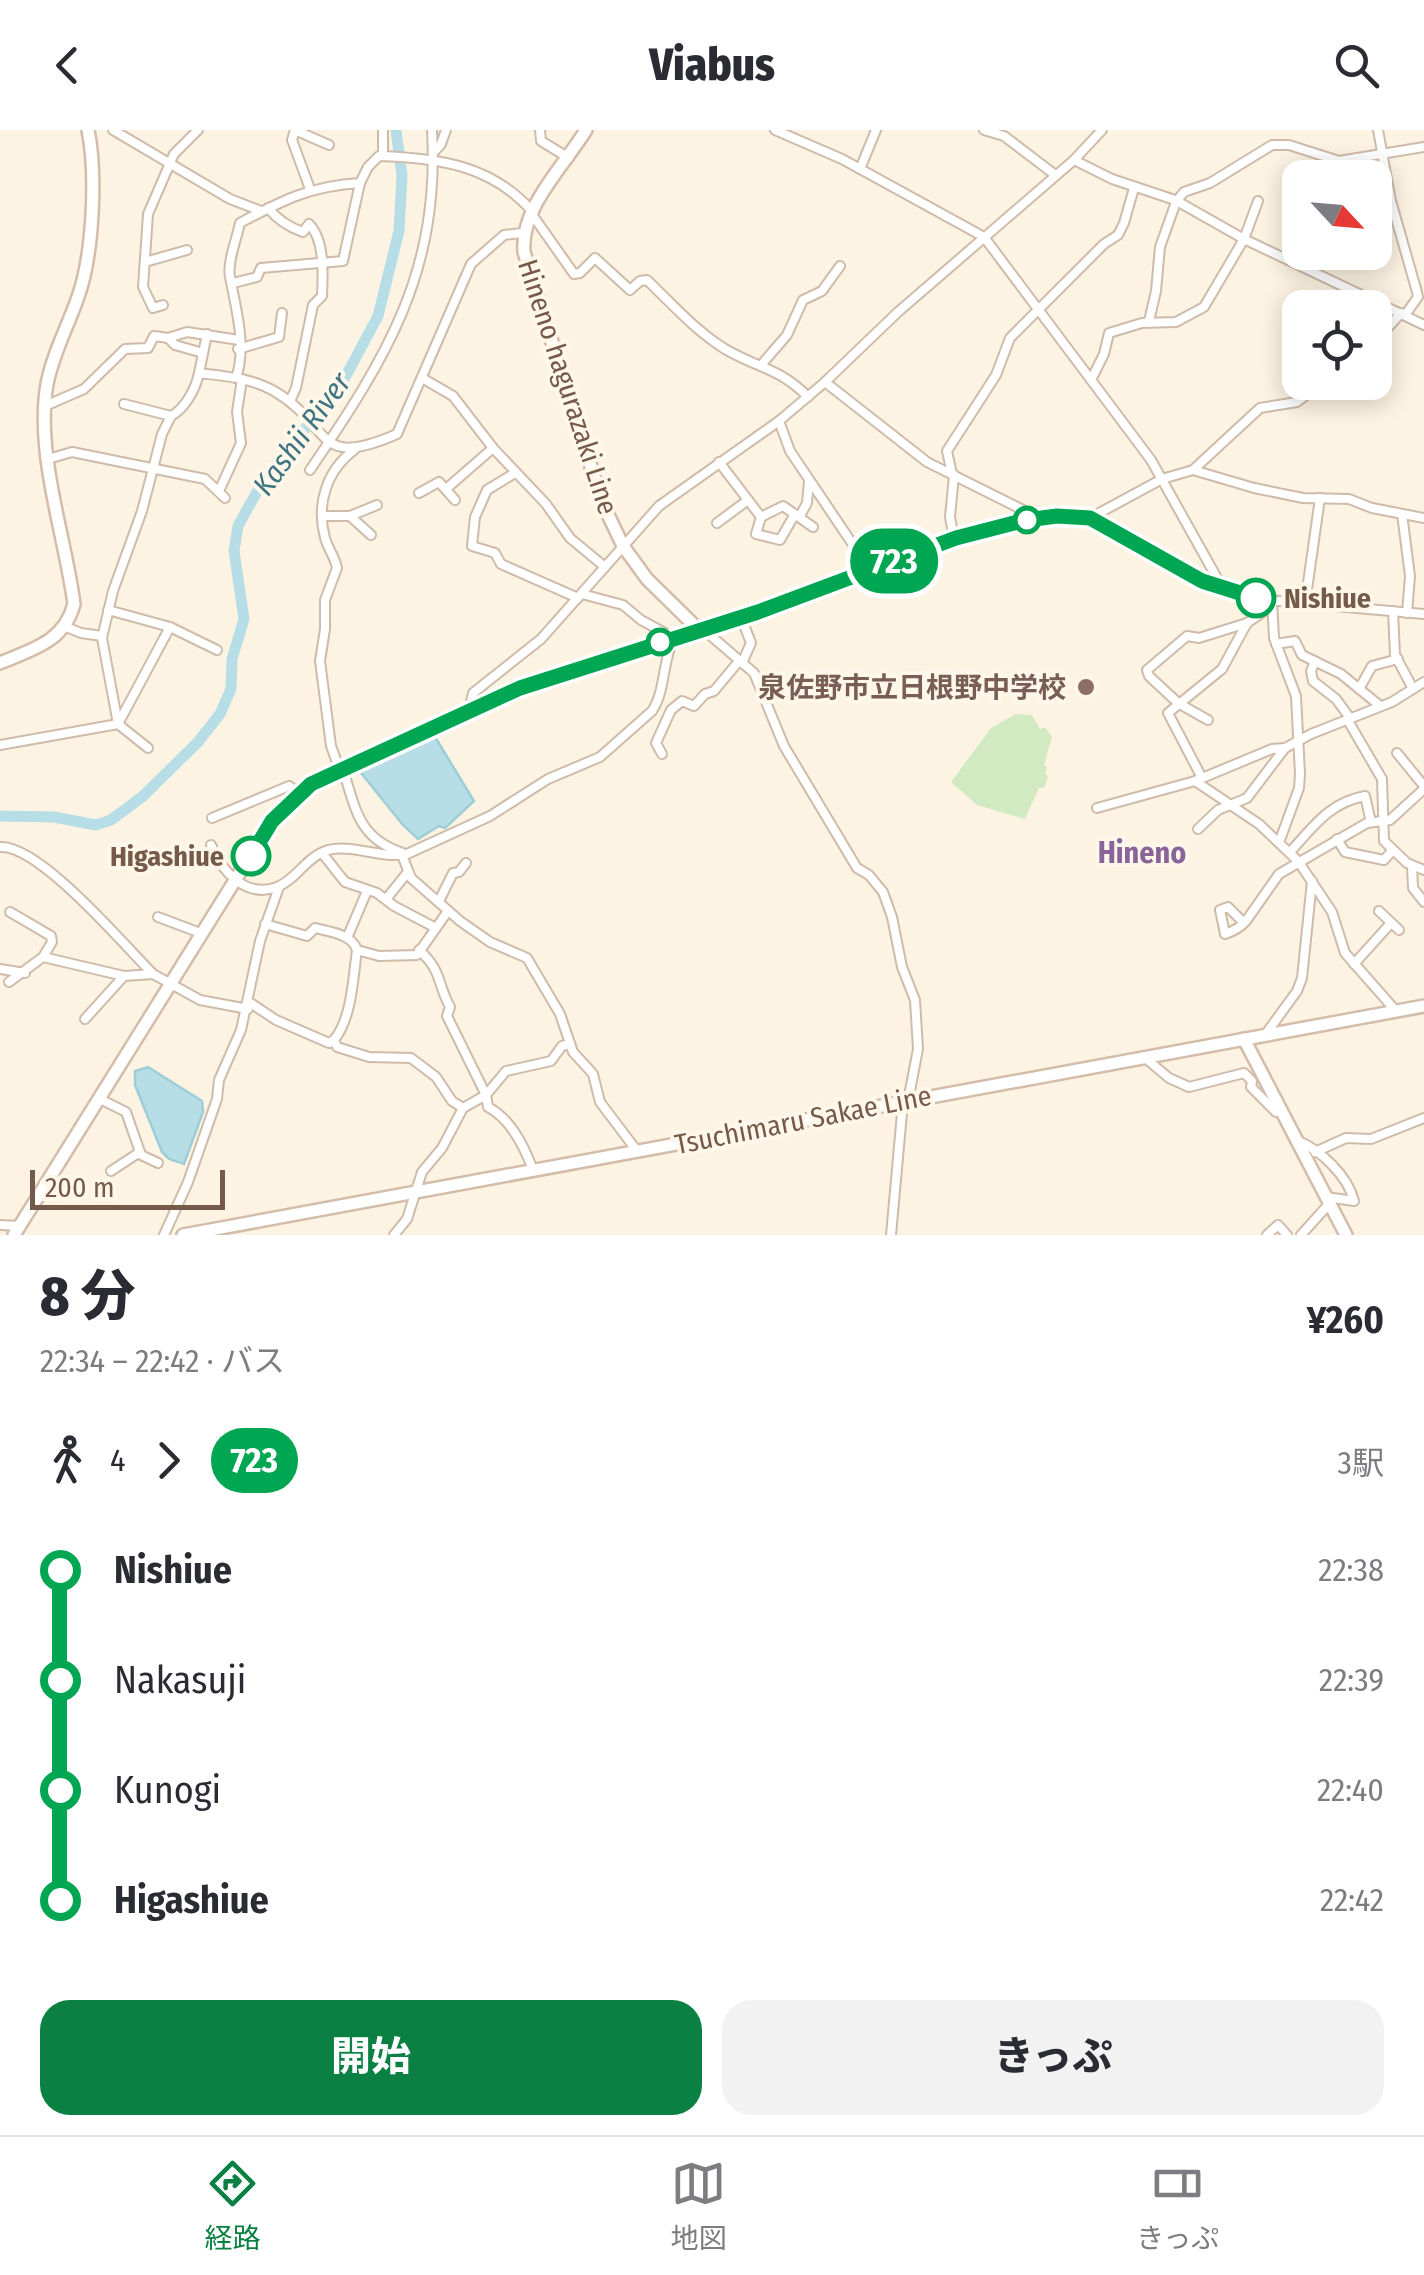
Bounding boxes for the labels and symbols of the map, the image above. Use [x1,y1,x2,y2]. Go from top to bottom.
north arrow [1282,160,1392,270]
street label: Hineno hagurazaki Line [511,255,625,519]
water label: Kashii River [245,364,360,502]
unlabelled marker [1014,507,1040,533]
line badge: 723 [836,528,952,594]
marker: Nishiue [1237,579,1275,617]
place label: Nishiue [1284,582,1371,615]
unlabelled marker [647,629,673,655]
place label: 泉佐野市立日根野中学校 [758,671,1066,704]
marker: 泉佐野市立日根野中学校 [1075,676,1097,698]
district label: Hineno [1098,835,1186,871]
marker: Higashiue [232,837,270,875]
place label: Higashiue [110,840,224,873]
street label: Tsuchimaru Sakae Line [672,1079,934,1161]
scale bar [30,1165,225,1210]

